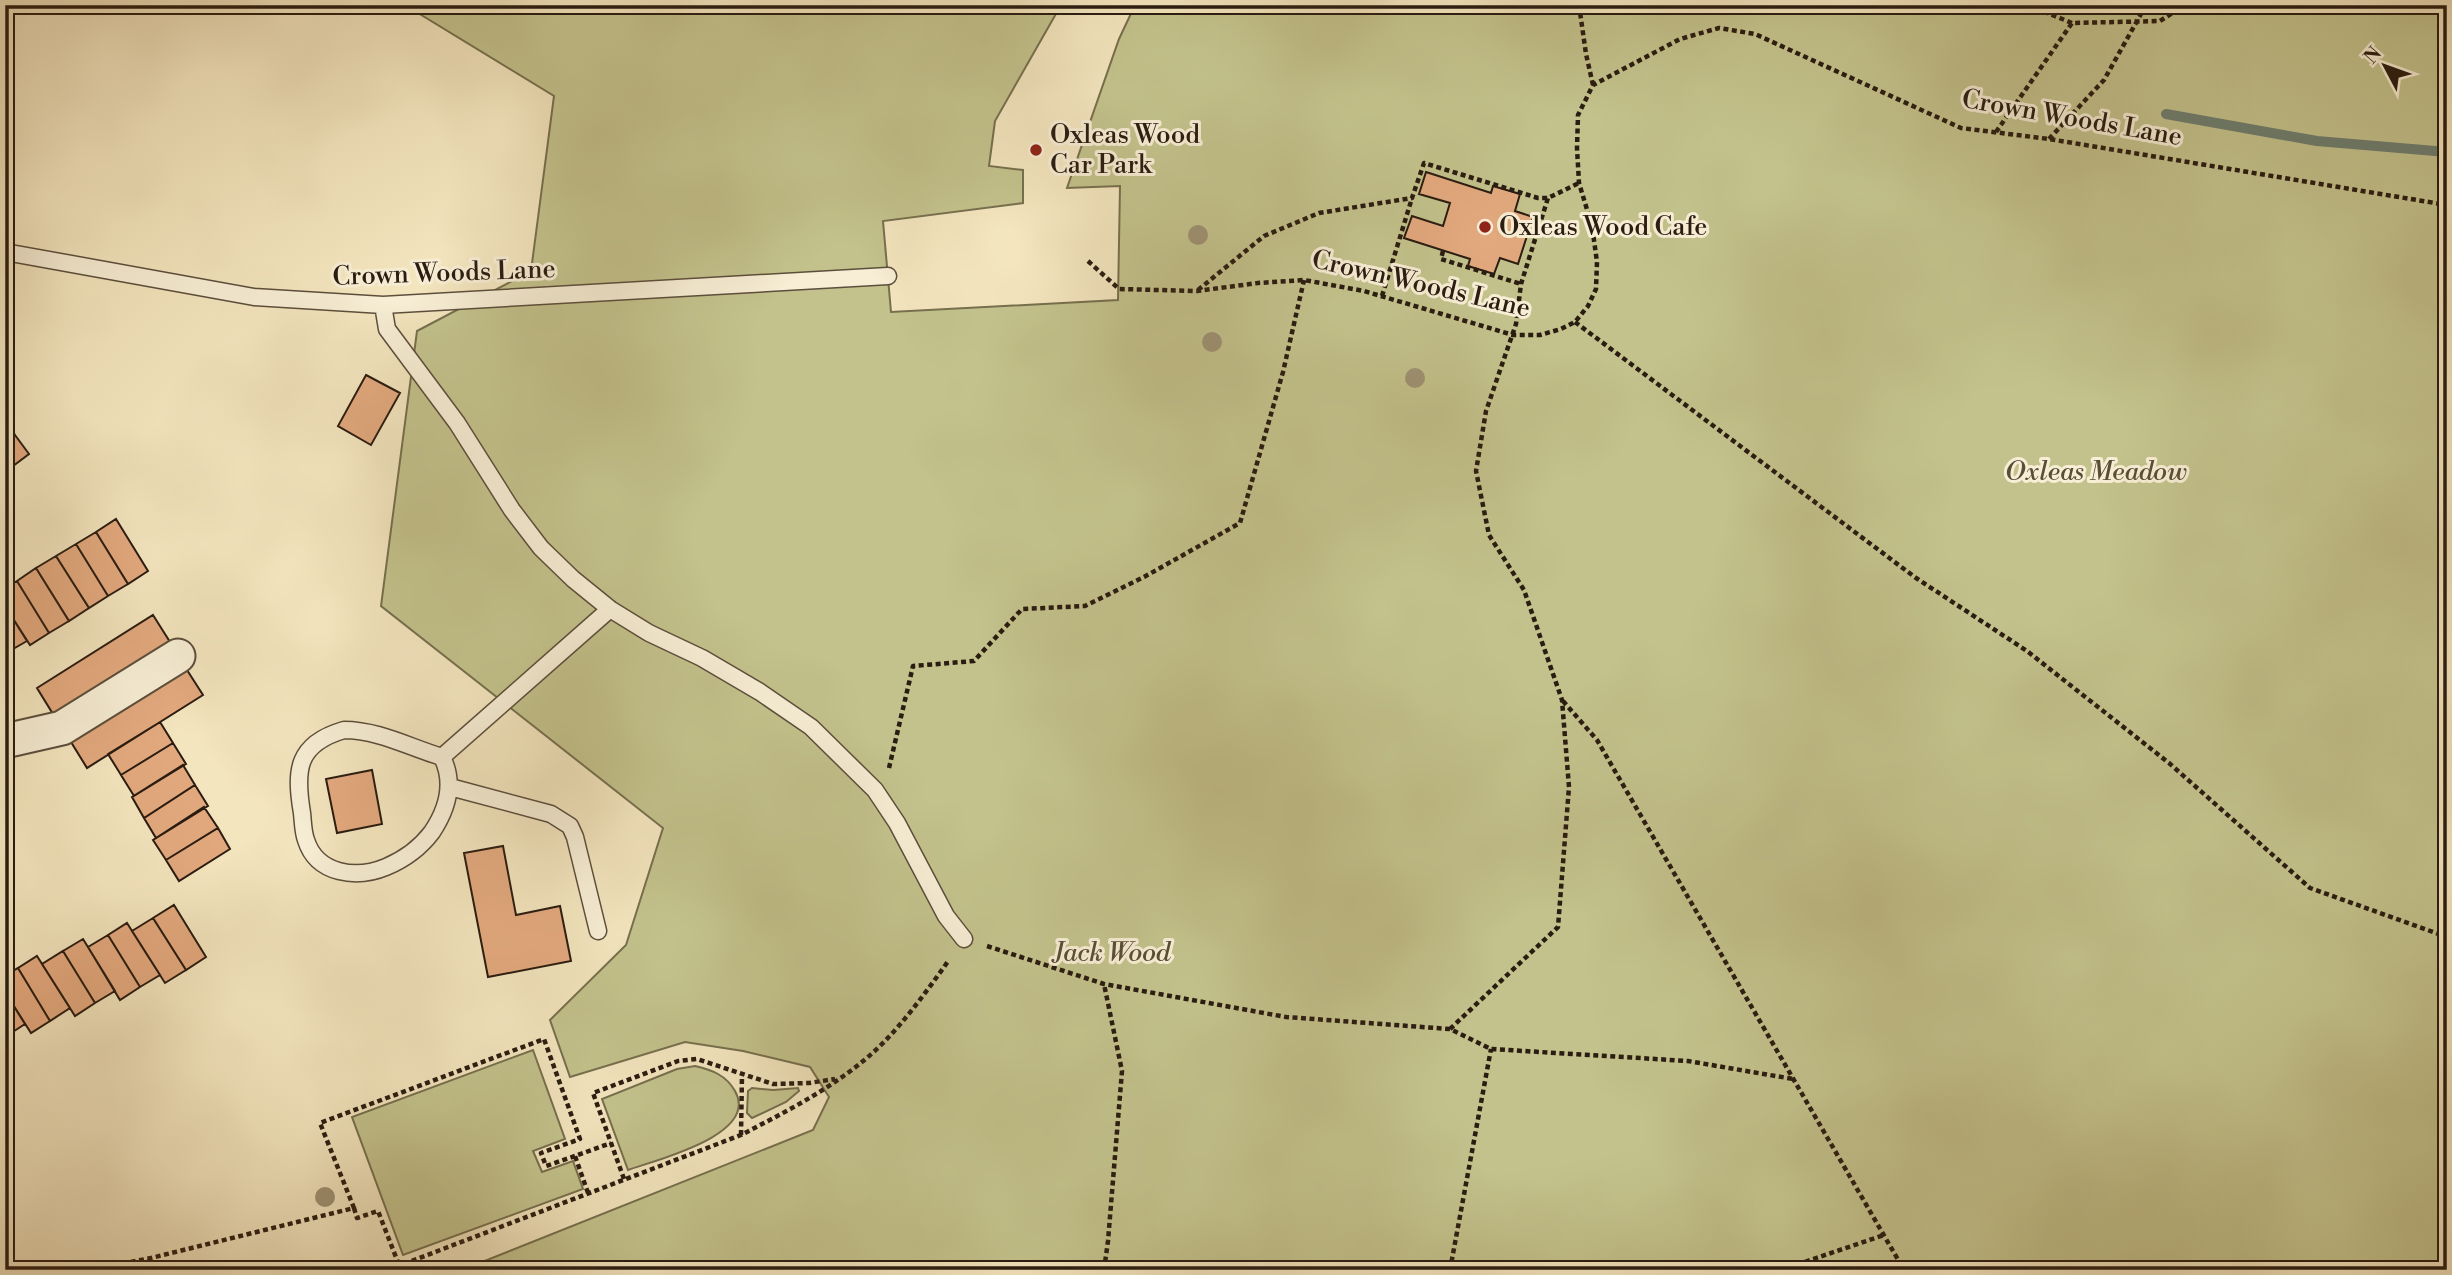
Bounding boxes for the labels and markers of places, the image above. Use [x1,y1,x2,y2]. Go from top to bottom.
place label: Oxleas Wood Car Park [1050,119,1200,181]
marker: Oxleas Wood Car Park [1028,142,1044,158]
place label: Oxleas Wood Cafe [1499,211,1707,243]
marker: Oxleas Wood Cafe [1477,219,1493,235]

